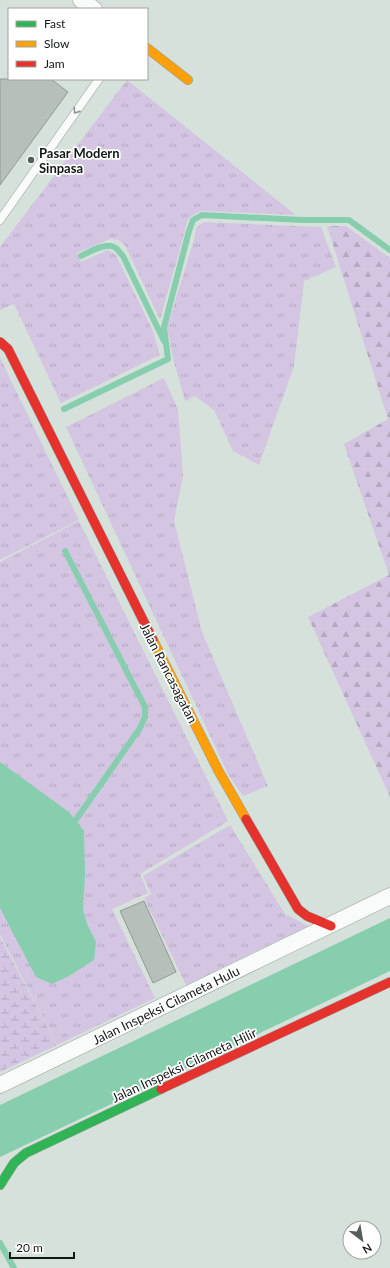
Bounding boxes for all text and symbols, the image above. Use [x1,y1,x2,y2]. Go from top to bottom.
legend [8,8,148,80]
text: Fast [44,16,66,31]
text: Slow [44,36,70,51]
text: Jam [44,56,65,71]
one-way arrow [74,106,81,113]
place label: Pasar Modern Sinpasa [39,145,120,176]
marker: Pasar Modern Sinpasa [26,155,36,165]
street label: Jalan Rancasagatan [137,620,201,726]
street label: Jalan Inspeksi Cilameta Hulu [90,962,242,1048]
street label: Jalan Inspeksi Cilameta Hilir [109,1024,259,1106]
north arrow [342,1220,382,1260]
scale bar [10,1234,74,1260]
text: 20 m [16,1240,43,1255]
text: N [360,1241,374,1257]

